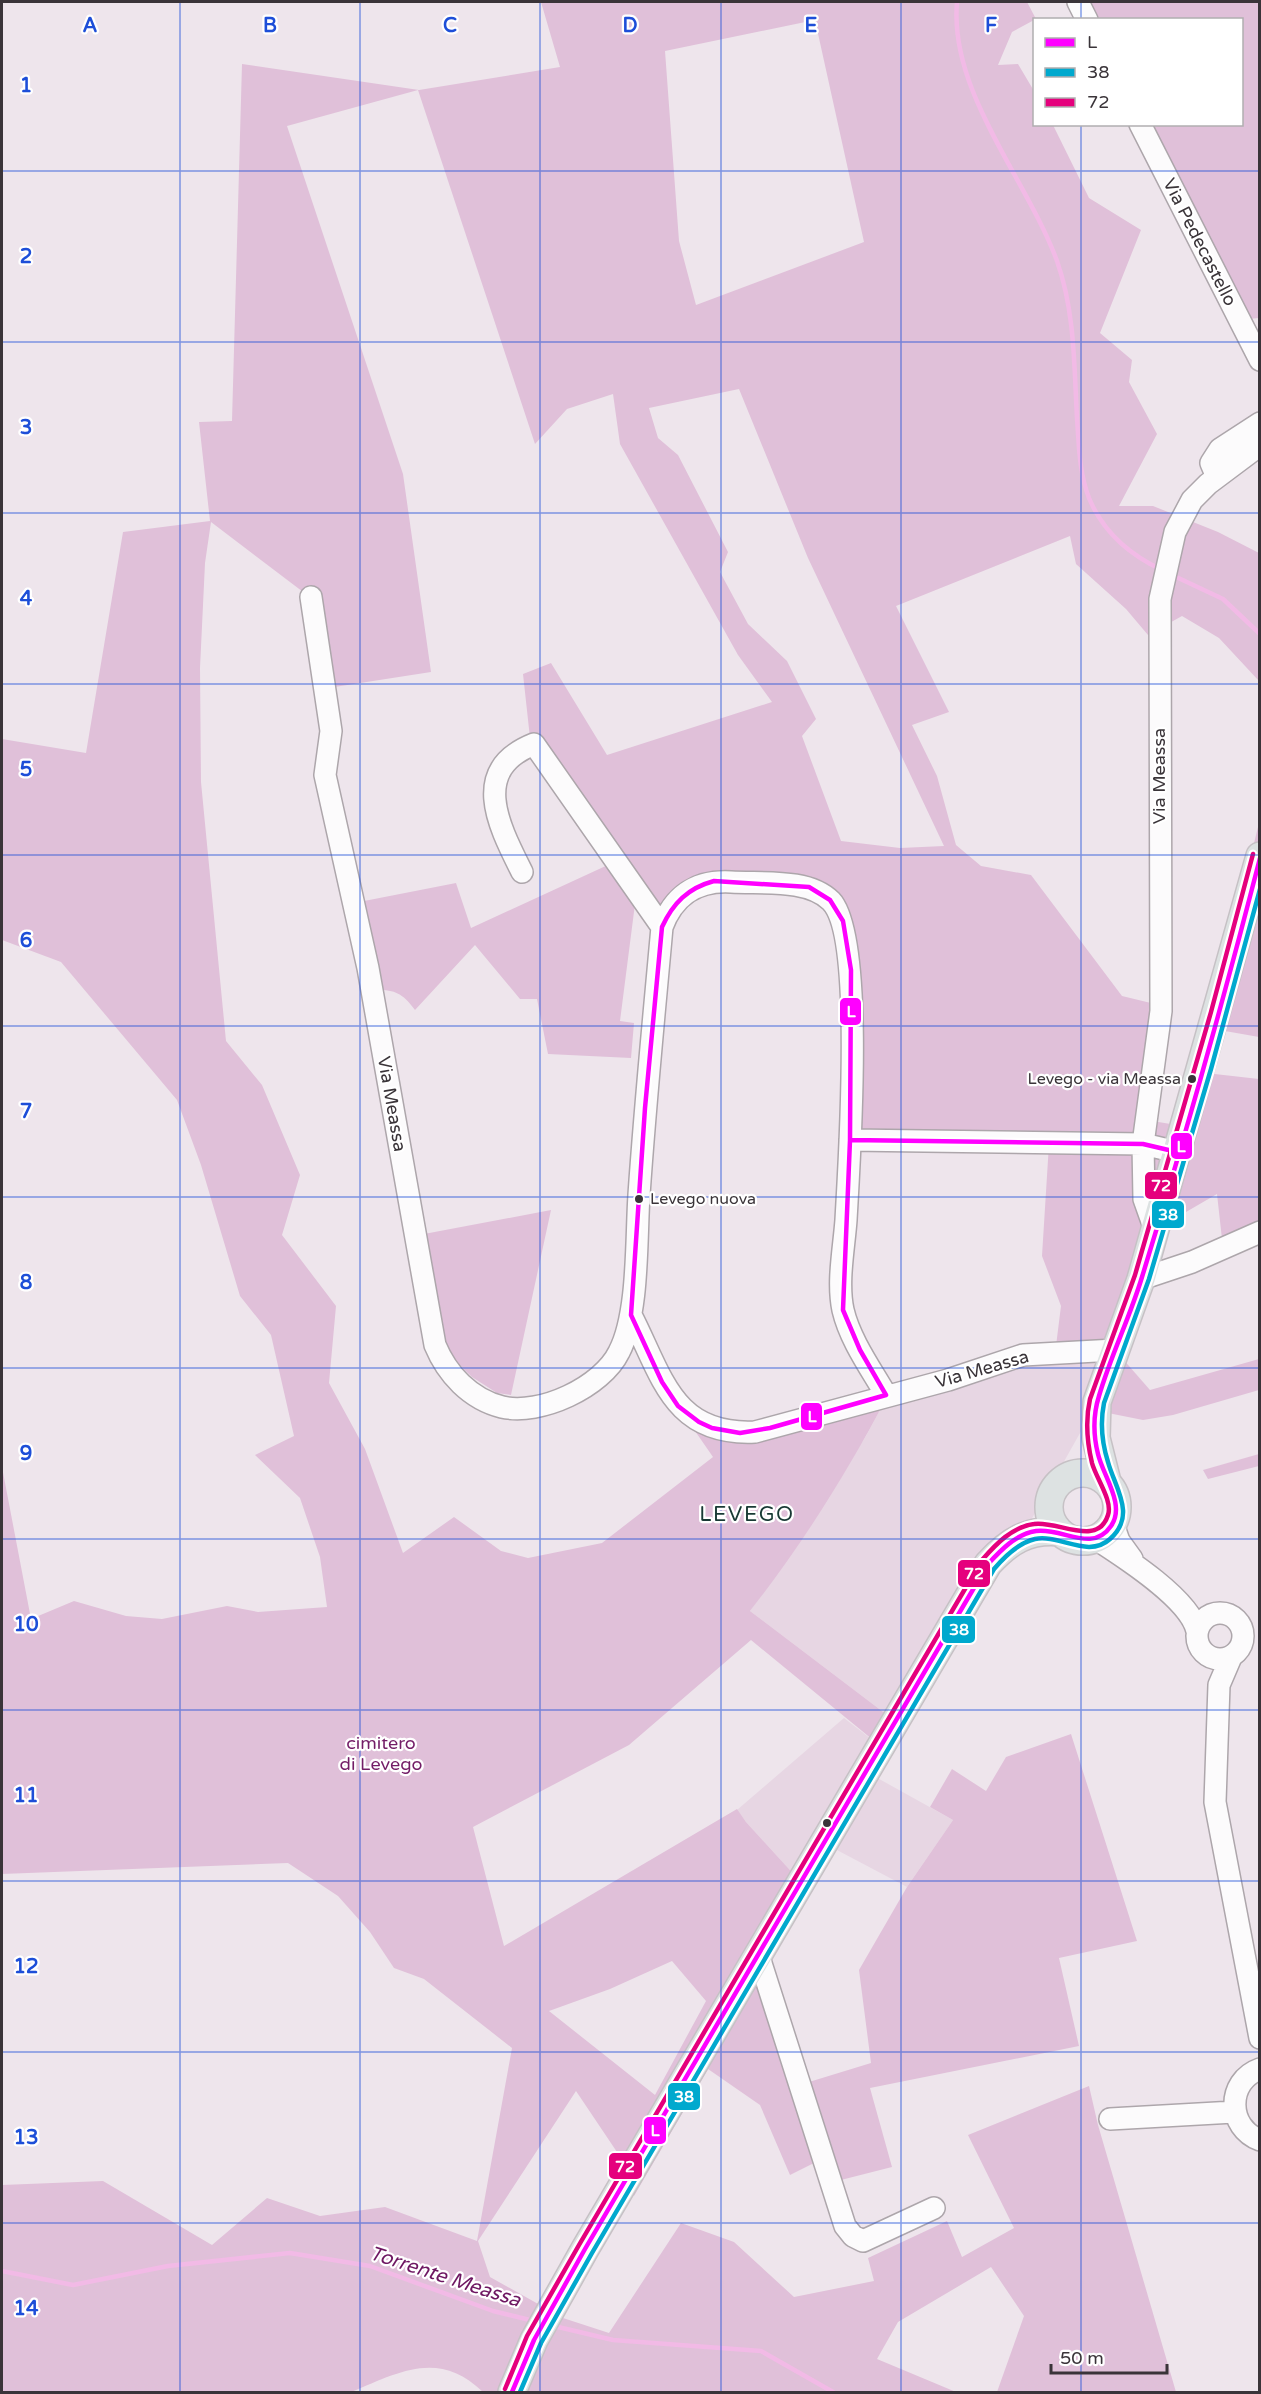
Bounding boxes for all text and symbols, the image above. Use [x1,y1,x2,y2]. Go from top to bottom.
text: A [83,14,98,38]
text: B [263,14,277,38]
text: C [443,14,457,38]
text: D [622,14,638,38]
text: E [805,14,818,38]
text: F [985,14,997,38]
legend [1033,18,1243,126]
text: L [1087,31,1098,53]
text: 38 [1087,61,1110,83]
text: 1 [20,74,32,98]
text: 72 [1087,91,1110,113]
street label: Via Pedecastello [1158,175,1242,310]
text: 2 [20,245,32,269]
text: 3 [20,416,32,440]
text: 4 [20,587,33,611]
street label: Via Meassa [1148,728,1170,824]
text: 5 [20,758,32,782]
text: 6 [20,929,32,953]
line badge: L [839,997,862,1026]
text: L [846,1002,856,1022]
street label: Via Meassa [373,1055,411,1153]
place label: Levego - via Meassa [1027,1069,1181,1089]
marker: Levego - via Meassa [1186,1073,1198,1085]
text: 7 [20,1100,32,1124]
line badge: L [1170,1132,1193,1160]
text: L [1176,1137,1186,1157]
line badge: 72 [1144,1171,1178,1200]
text: 72 [1151,1176,1171,1196]
place label: Levego nuova [650,1189,756,1209]
marker: Levego nuova [633,1193,645,1205]
line badge: 38 [1151,1200,1185,1229]
text: 38 [1158,1205,1178,1225]
text: 8 [20,1271,32,1295]
street label: Via Meassa [933,1345,1031,1393]
line badge: L [800,1402,823,1431]
text: L [807,1407,817,1427]
text: 9 [20,1442,32,1466]
district label: LEVEGO [699,1502,795,1527]
line badge: 72 [957,1559,991,1588]
text: 72 [964,1564,984,1584]
text: 10 [13,1613,39,1637]
line badge: 38 [941,1615,976,1644]
text: 38 [949,1620,969,1640]
park label: cimitero di Levego [340,1732,423,1775]
text: 11 [13,1784,39,1808]
unlabelled marker [821,1817,833,1829]
text: 12 [13,1955,39,1979]
line badge: 38 [667,2082,701,2111]
text: 38 [674,2087,694,2107]
line badge: L [643,2116,667,2145]
text: L [650,2121,660,2141]
text: 13 [13,2126,39,2150]
line badge: 72 [608,2152,643,2180]
text: 72 [615,2157,635,2177]
water label: Torrente Meassa [366,2241,524,2313]
text: 14 [13,2297,39,2321]
scale bar [1051,2337,1166,2375]
text: 50 m [1060,2347,1104,2369]

